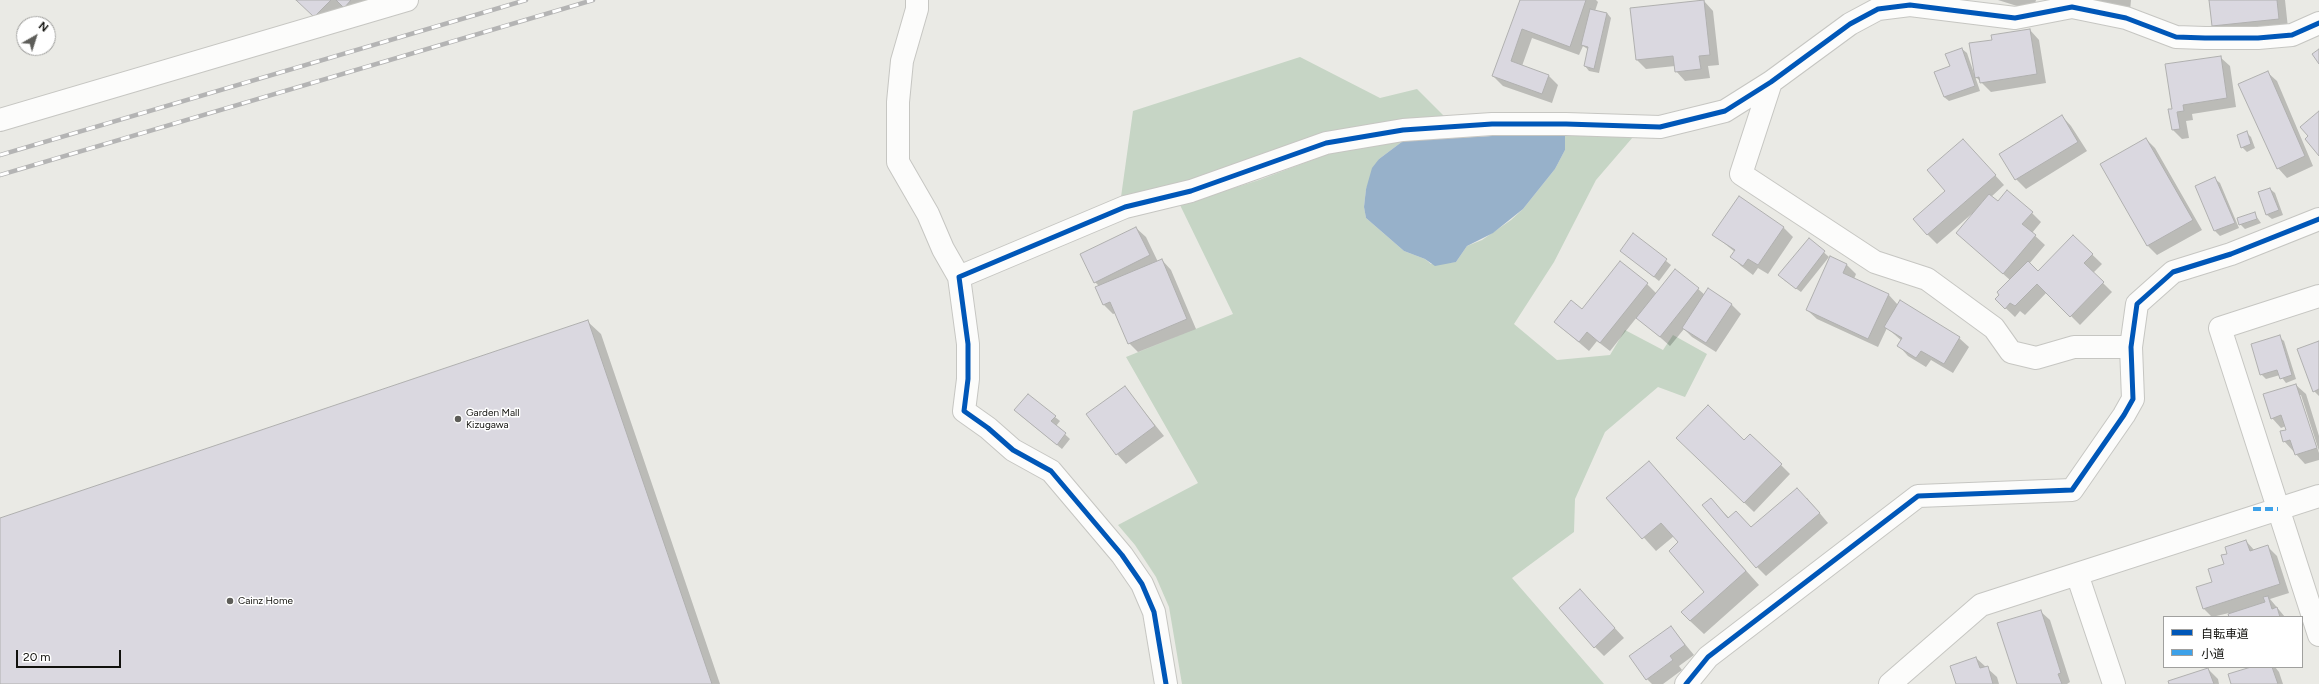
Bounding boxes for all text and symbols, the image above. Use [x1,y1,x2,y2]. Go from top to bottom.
north arrow [16,16,56,56]
text: N [36,19,51,35]
place label: Garden Mall Kizugawa [466,407,519,430]
marker: Garden Mall Kizugawa [453,414,463,424]
place label: Cainz Home [238,595,293,607]
marker: Cainz Home [225,596,235,606]
legend [2163,616,2303,668]
text: 自転車道 [2201,627,2249,641]
scale bar [18,642,123,668]
text: 小道 [2201,647,2225,661]
text: 20 m [23,650,51,664]

